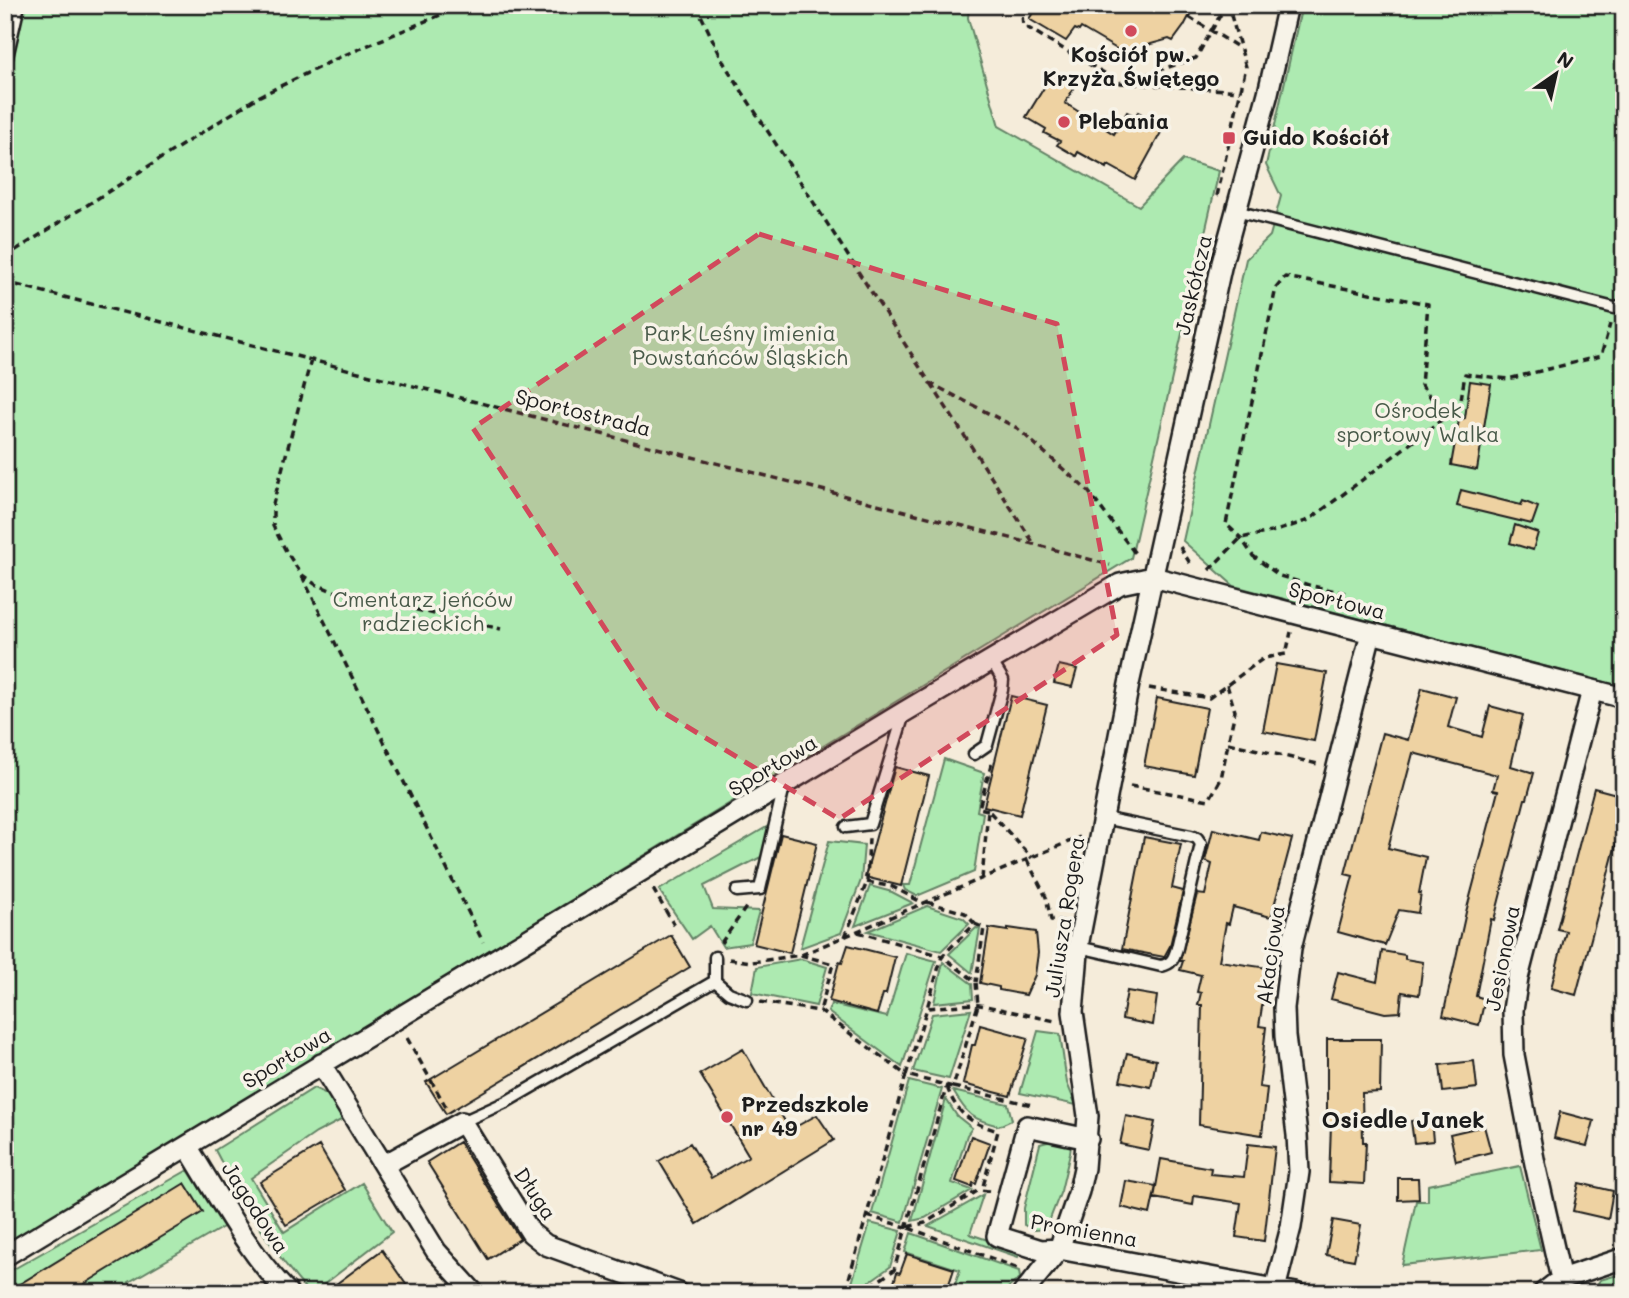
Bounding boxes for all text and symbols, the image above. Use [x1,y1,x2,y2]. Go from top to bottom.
marker: Kościół pw. Krzyża Świętego [1123,23,1139,39]
north arrow [1520,38,1590,108]
place label: Kościół pw. Krzyża Świętego [1043,40,1219,92]
text: N [1553,45,1579,74]
place label: Plebania [1078,107,1169,134]
marker: Plebania [1056,114,1072,130]
place label: Guido Kościół [1243,123,1389,150]
marker: Guido Kościół [1221,130,1237,146]
street label: Jaskółcza [1168,232,1217,337]
park label: Park Leśny imienia Powstańców Śląskich [632,319,848,370]
street label: Sportostrada [513,382,654,441]
park label: Ośrodek sportowy Walka [1337,396,1499,447]
street label: Sportowa [1286,574,1389,625]
park label: Cmentarz jeńców radzieckich [333,585,513,636]
street label: Sportowa [723,728,822,802]
street label: Juliusza Rogera [1037,834,1090,999]
street label: Akacjowa [1249,903,1290,1006]
street label: Jesionowa [1478,903,1525,1013]
street label: Sportowa [237,1020,336,1094]
place label: Przedszkole nr 49 [741,1090,869,1141]
district label: Osiedle Janek [1321,1104,1485,1134]
marker: Przedszkole nr 49 [719,1109,735,1125]
street label: Jagodowa [217,1156,296,1258]
street label: Długa [509,1162,564,1225]
street label: Promienna [1029,1207,1140,1252]

